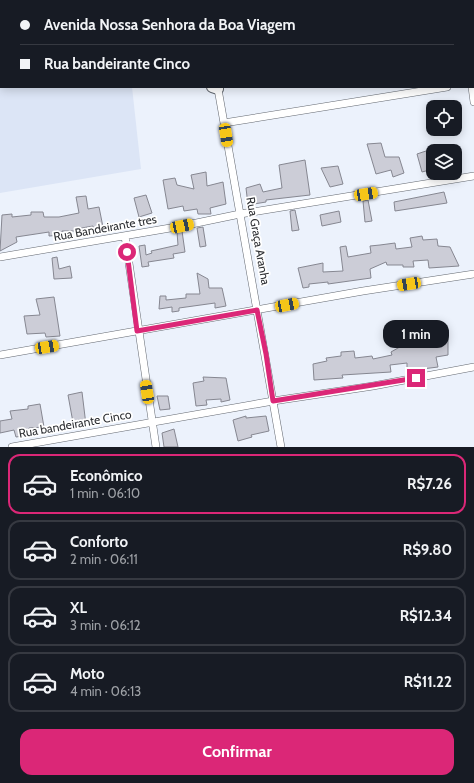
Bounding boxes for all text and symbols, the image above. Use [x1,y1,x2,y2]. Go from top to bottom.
text: Avenida Nossa Senhora da Boa Viagem [44,16,296,34]
text: Rua bandeirante Cinco [44,55,190,73]
map controls [426,100,462,180]
button: locate [426,100,462,136]
car [218,122,234,148]
button: layers [426,144,462,180]
car [353,186,379,202]
street label: Rua Graça Aranha [243,196,274,286]
street label: Rua Bandeirante tres [52,211,158,244]
car [169,218,195,234]
route start [118,243,136,261]
car [396,276,422,292]
car [274,297,300,313]
callout: 1 min [383,320,449,348]
text: 1 min [401,326,431,342]
car [34,339,60,355]
route end [407,369,425,387]
car [139,379,155,405]
street label: Rua bandeirante Cinco [17,406,133,441]
icon: car [22,466,58,502]
text: Econômico [70,467,142,485]
text: R$7.26 [407,475,452,493]
text: 1 min · 06:10 [70,485,140,501]
icon: car [22,532,58,568]
text: Conforto [70,533,128,551]
text: R$9.80 [403,541,452,559]
text: 2 min · 06:11 [70,551,138,567]
icon: car [22,598,58,634]
text: XL [70,599,87,617]
text: R$12.34 [400,607,452,625]
text: 3 min · 06:12 [70,617,141,633]
icon: car [22,664,58,700]
text: Moto [70,665,104,683]
text: R$11.22 [404,673,452,691]
text: 4 min · 06:13 [70,683,141,699]
button: Confirmar [20,729,454,775]

